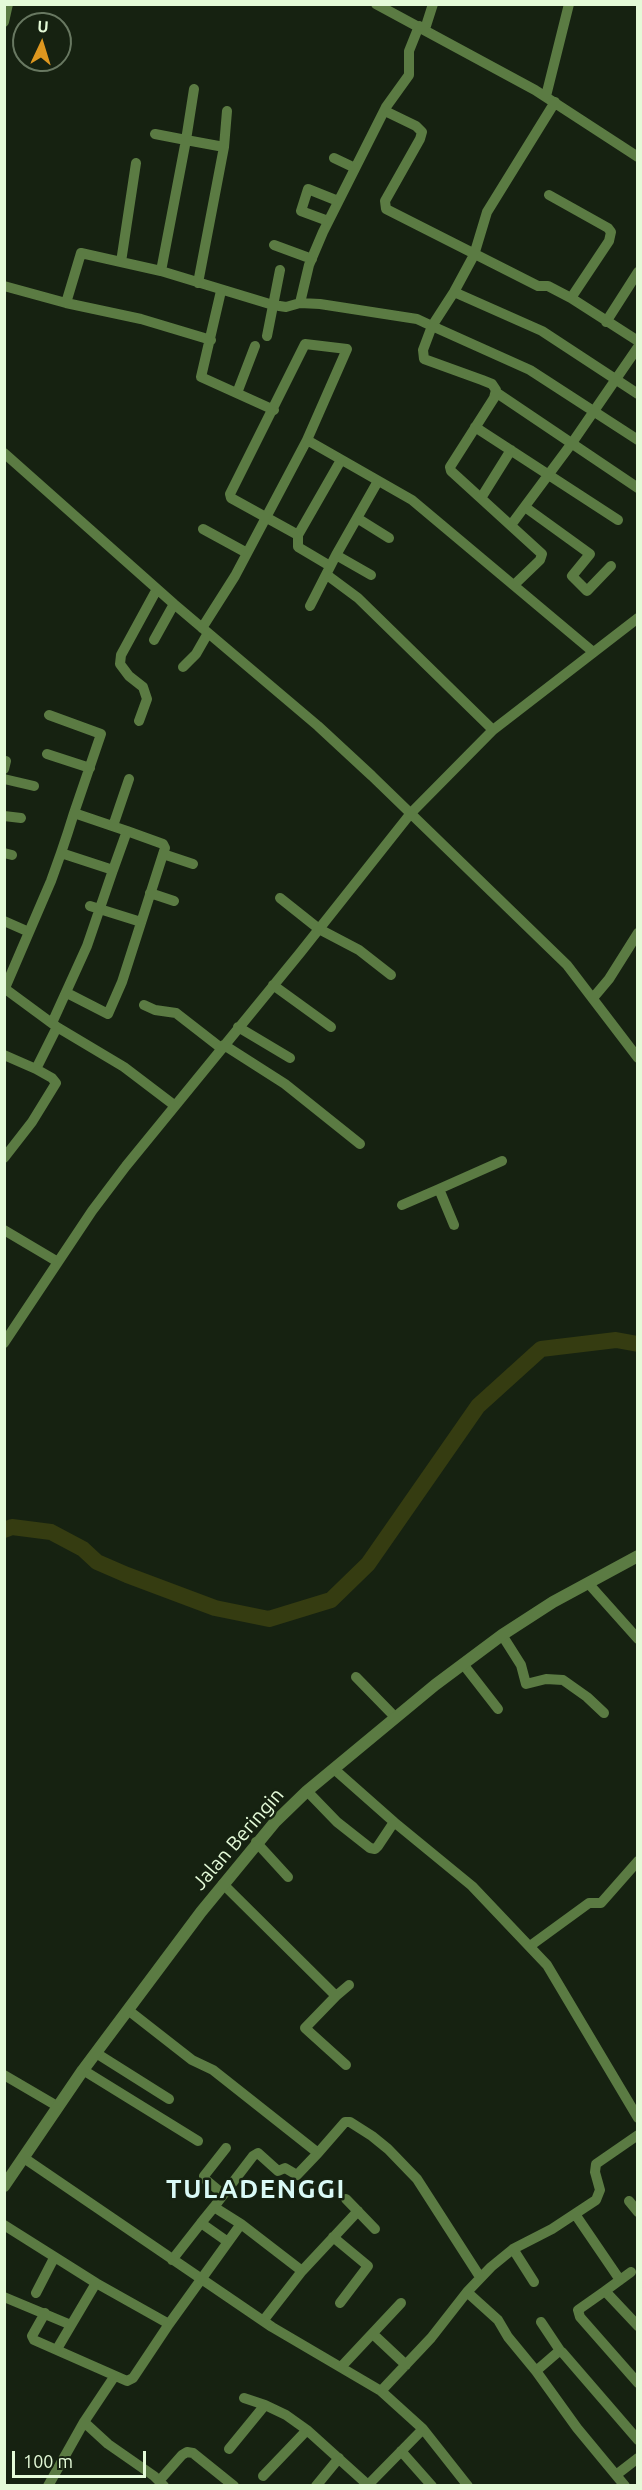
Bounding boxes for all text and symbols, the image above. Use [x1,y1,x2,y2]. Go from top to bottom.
north arrow [12,12,72,72]
text: U [37,17,49,35]
street label: Jalan Beringin [187,1783,289,1895]
district label: TULADENGGI [166,2173,346,2205]
scale bar [15,2439,148,2477]
text: 100 m [23,2451,73,2471]

